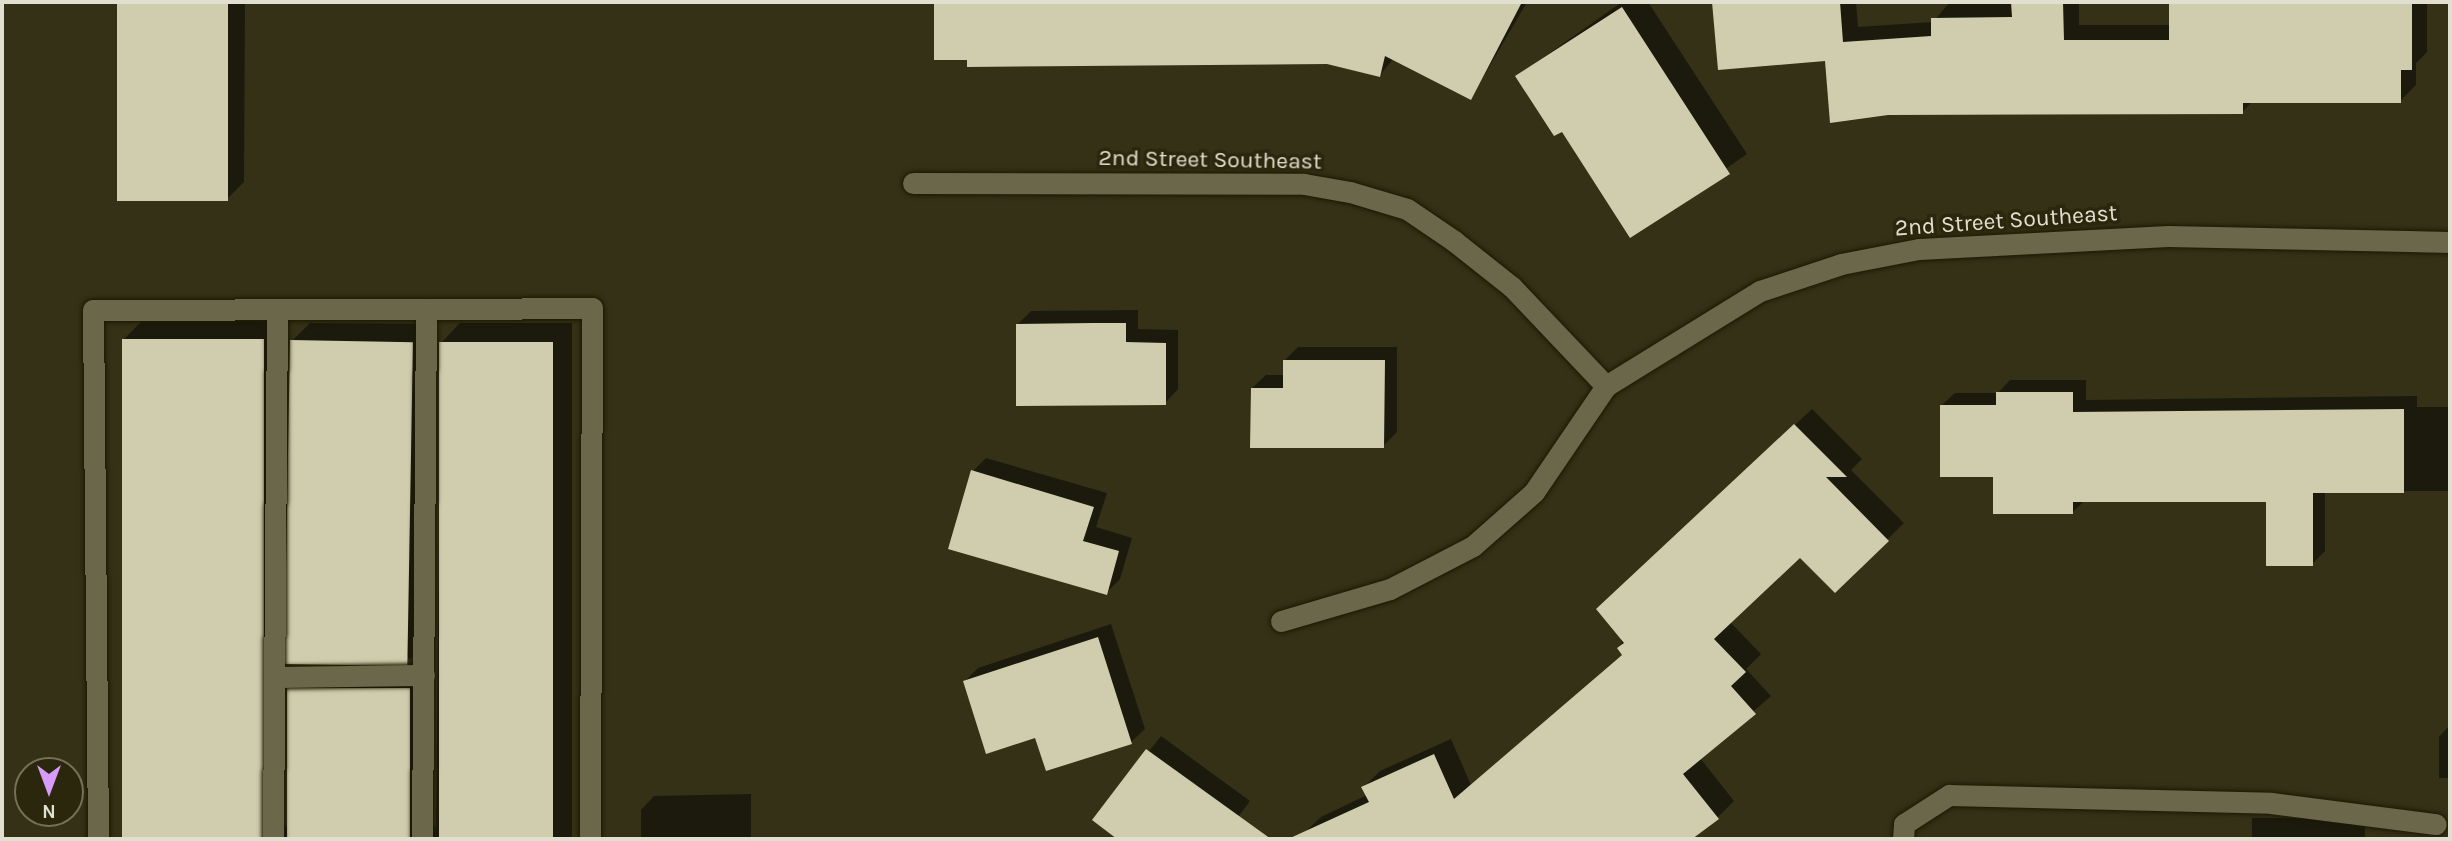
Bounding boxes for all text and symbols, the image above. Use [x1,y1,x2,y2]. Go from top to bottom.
street label: 2nd Street Southeast [1098,144,1322,176]
street label: 2nd Street Southeast [1894,199,2118,243]
north arrow [14,757,84,827]
text: N [42,800,56,822]

